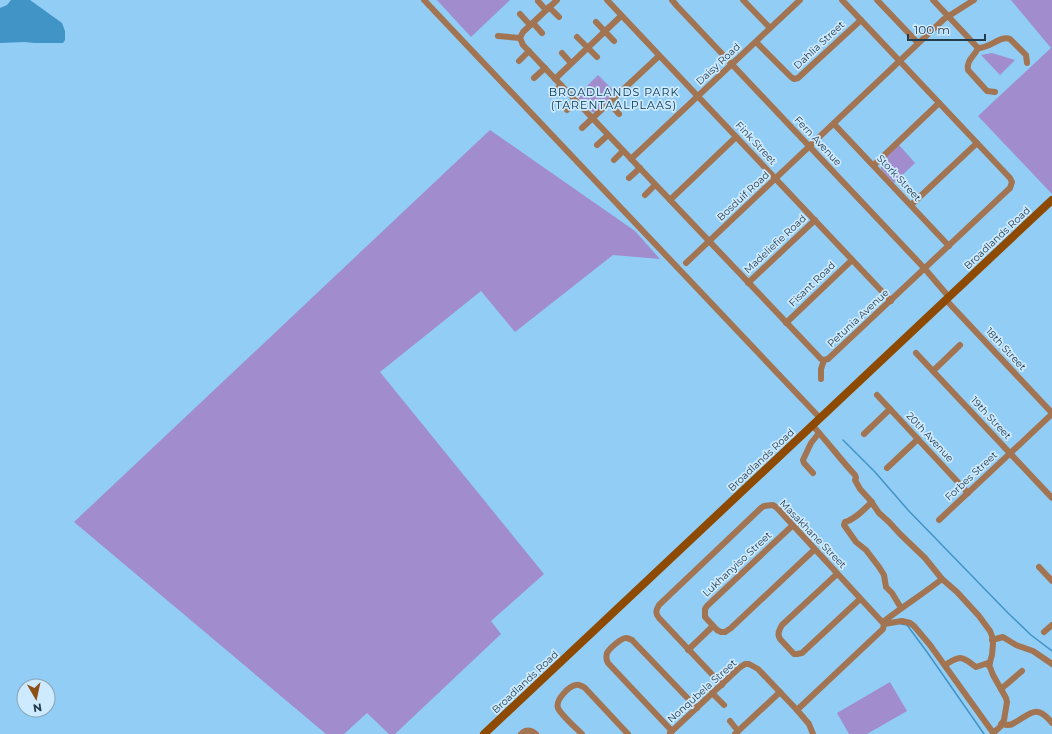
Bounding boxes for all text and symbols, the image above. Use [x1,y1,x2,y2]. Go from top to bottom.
scale bar [908,16,985,42]
street label: Dahlia Street [791,18,847,72]
text: 100 m [914,22,950,37]
street label: Daisy Road [693,40,743,88]
district label: BROADLANDS PARK (TARENTAALPLAAS) [549,85,679,112]
street label: Fern Avenue [792,113,844,169]
street label: Fink Street [733,119,779,167]
street label: Stork Street [874,152,924,204]
street label: Bosduif Road [714,168,772,224]
street label: Broadlands Road [961,204,1033,272]
street label: Madeliefie Road [741,212,809,276]
street label: Fisant Road [786,259,838,309]
street label: Petunia Avenue [824,286,892,350]
street label: 18th Street [983,325,1029,373]
street label: 19th Street [968,394,1014,442]
street label: 20th Avenue [904,409,956,465]
street label: Broadlands Road [725,426,797,494]
street label: Forbes Street [942,448,1000,504]
street label: Masakhane Street [777,497,849,571]
street label: Lukhanyiso Street [700,529,774,599]
street label: Broadlands Road [489,648,561,716]
street label: Nonqubela Street [665,656,739,726]
north arrow [16,678,56,718]
text: N [32,700,43,715]

